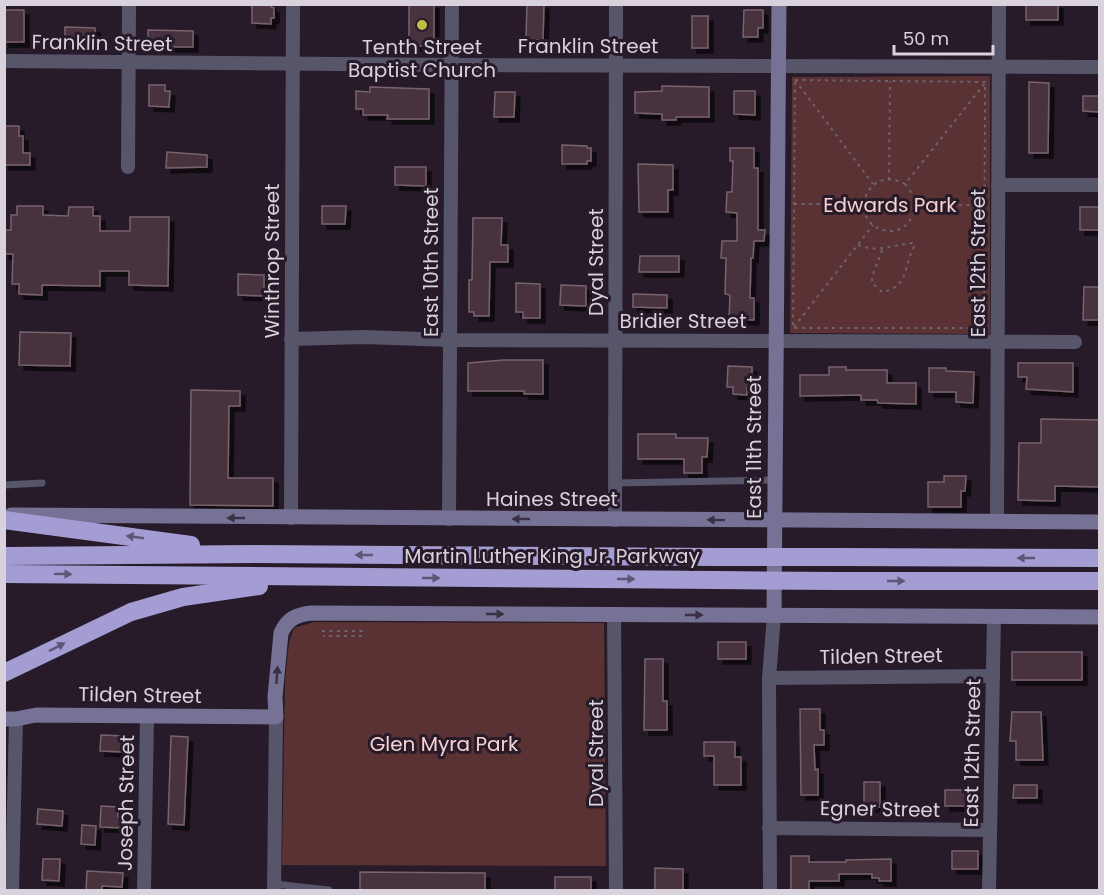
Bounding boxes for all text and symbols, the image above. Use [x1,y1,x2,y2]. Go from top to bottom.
marker: Tenth Street Baptist Church [415,18,429,32]
scale bar [894,18,993,56]
text: 50 m [903,26,949,51]
street label: Franklin Street [31,28,173,58]
street label: Franklin Street [518,32,658,60]
place label: Tenth Street Baptist Church [348,33,496,84]
street label: Winthrop Street [258,184,286,339]
street label: East 10th Street [417,187,445,337]
street label: East 12th Street [964,189,992,337]
park label: Edwards Park [823,191,957,219]
street label: Dyal Street [582,208,610,316]
street label: Bridier Street [620,307,746,335]
street label: East 11th Street [740,375,768,519]
street label: Haines Street [486,485,618,513]
one-way arrow [226,513,245,523]
one-way arrow [512,514,531,524]
one-way arrow [707,515,726,525]
one-way arrow [125,532,144,541]
street label: Martin Luther King Jr. Parkway [404,542,700,570]
one-way arrow [355,550,374,560]
one-way arrow [1017,553,1036,563]
one-way arrow [53,570,72,579]
one-way arrow [422,573,441,583]
one-way arrow [617,574,636,584]
one-way arrow [886,576,905,586]
one-way arrow [486,609,505,619]
one-way arrow [684,610,703,620]
street label: Tilden Street [819,641,943,671]
one-way arrow [48,643,66,653]
one-way arrow [272,666,282,685]
street label: East 12th Street [957,678,987,828]
street label: Tilden Street [78,680,202,710]
street label: Dyal Street [582,699,610,807]
park label: Glen Myra Park [370,730,519,758]
street label: Joseph Street [111,735,141,871]
street label: Egner Street [820,794,940,824]

